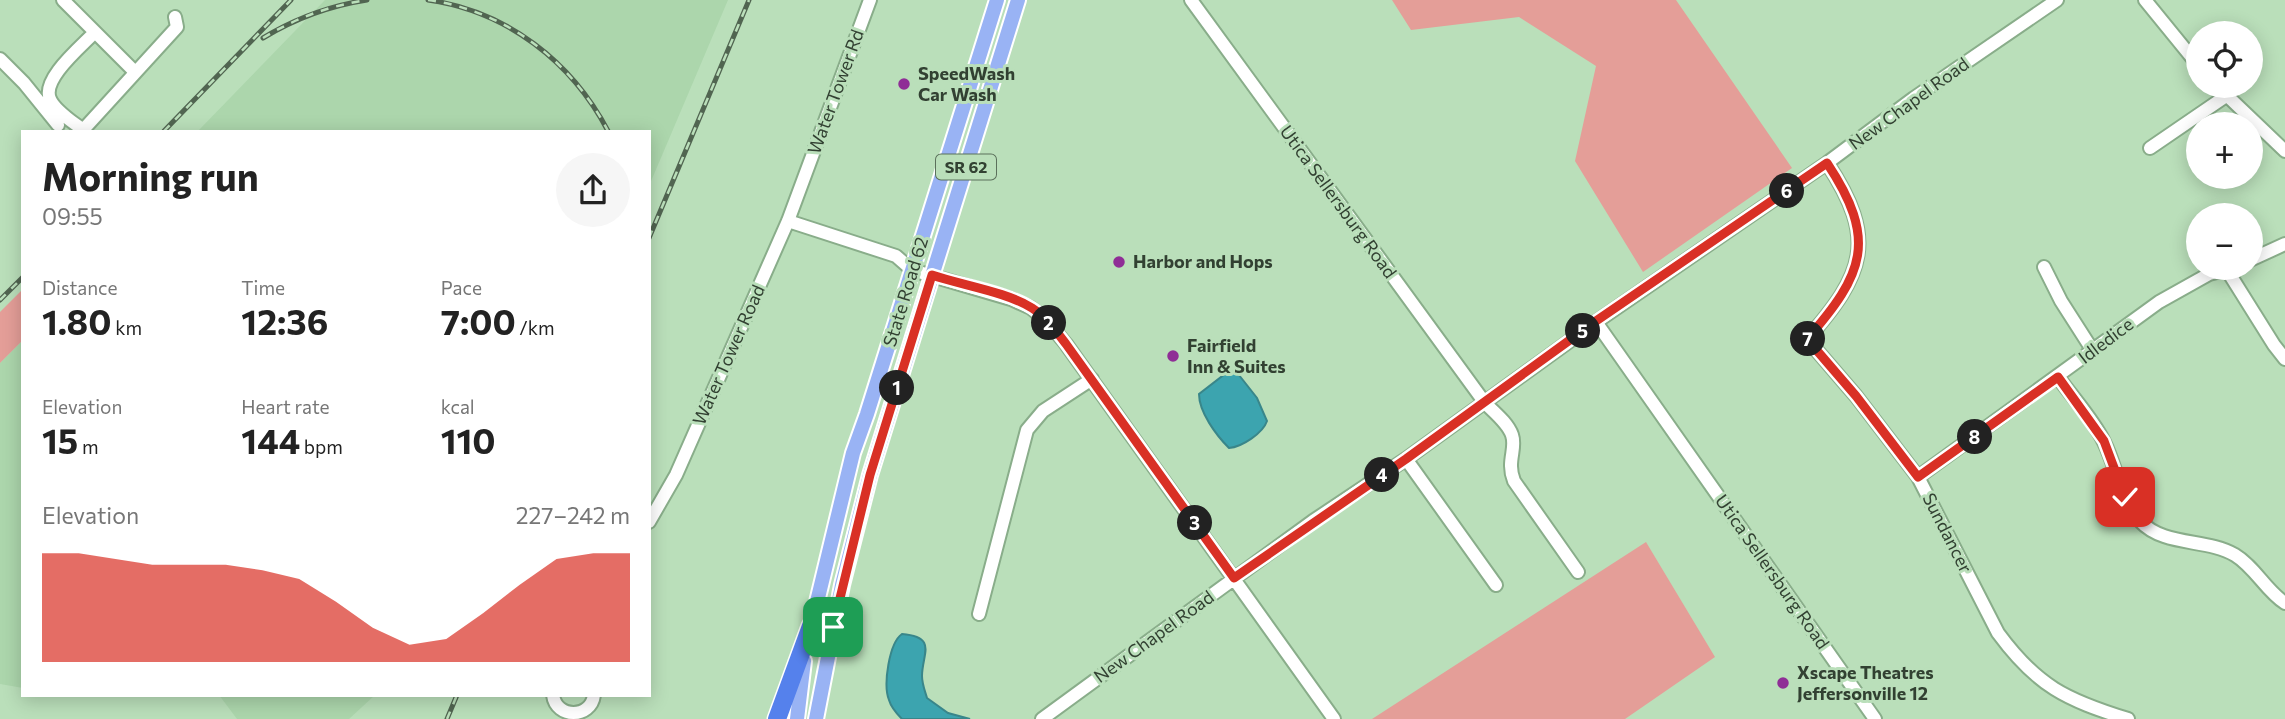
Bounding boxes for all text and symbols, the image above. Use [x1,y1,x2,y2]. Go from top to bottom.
map controls [2186,21,2263,280]
button: locate [2186,21,2263,98]
street label: Water Tower Rd [802,26,868,157]
street label: New Chapel Road [1844,52,1973,154]
place label: SpeedWash Car Wash [918,62,1015,105]
marker: SpeedWash Car Wash [896,76,912,92]
button: + [2186,112,2263,189]
street label: Utica Sellersburg Road [1276,121,1402,282]
text: Morning run [42,152,259,199]
button: share [556,153,630,227]
road number: SR 62 [936,154,996,180]
pin: 6 [1770,174,1804,208]
text: 6 [1781,179,1792,202]
text: 09:55 [42,202,103,230]
button: − [2186,203,2263,280]
street label: State Road 62 [878,234,932,349]
place label: Harbor and Hops [1133,250,1273,272]
marker: Harbor and Hops [1111,254,1127,270]
text: Distance [42,276,118,299]
text: Time [241,276,285,299]
text: Pace [441,276,482,299]
street label: Water Tower Road [687,281,769,428]
text: 1.80 [42,299,112,342]
text: 12:36 [241,299,328,342]
text: 7:00 [441,299,516,342]
pin: 2 [1032,306,1066,340]
text: 2 [1043,311,1054,334]
street label: Idledice [2074,312,2137,368]
pin: 5 [1566,314,1600,348]
text: km [112,316,142,339]
text: /km [516,316,555,339]
text: 5 [1577,319,1588,342]
pin: 7 [1790,322,1826,356]
text: 7 [1802,327,1813,350]
place label: Fairfield Inn & Suites [1187,334,1286,377]
marker: Fairfield Inn & Suites [1165,348,1181,364]
pin: 1 [880,370,914,406]
text: 1 [892,376,901,399]
text: Elevation [42,395,122,418]
text: Heart rate [241,395,330,418]
text: kcal [441,395,475,418]
text: 15 [42,418,78,461]
text: 144 [241,418,300,461]
text: 110 [441,418,496,461]
pin: 8 [1958,420,1993,454]
text: 8 [1969,425,1980,448]
text: m [78,435,98,458]
text: bpm [300,435,343,458]
pin: 4 [1364,458,1400,492]
text: 4 [1376,463,1387,486]
pin [2095,467,2155,527]
icon: check [2106,478,2144,516]
street label: Sundancer [1918,489,1977,576]
street label: Utica Sellersburg Road [1711,490,1835,653]
text: Elevation [42,501,139,529]
text: 227–242 m [516,501,630,529]
pin: 3 [1178,505,1212,540]
text: 3 [1189,511,1200,534]
street label: New Chapel Road [1089,585,1218,687]
pin [803,597,863,657]
icon: arrive [814,608,852,646]
place label: Xscape Theatres Jeffersonville 12 [1797,661,1934,704]
marker: Xscape Theatres Jeffersonville 12 [1775,675,1791,691]

